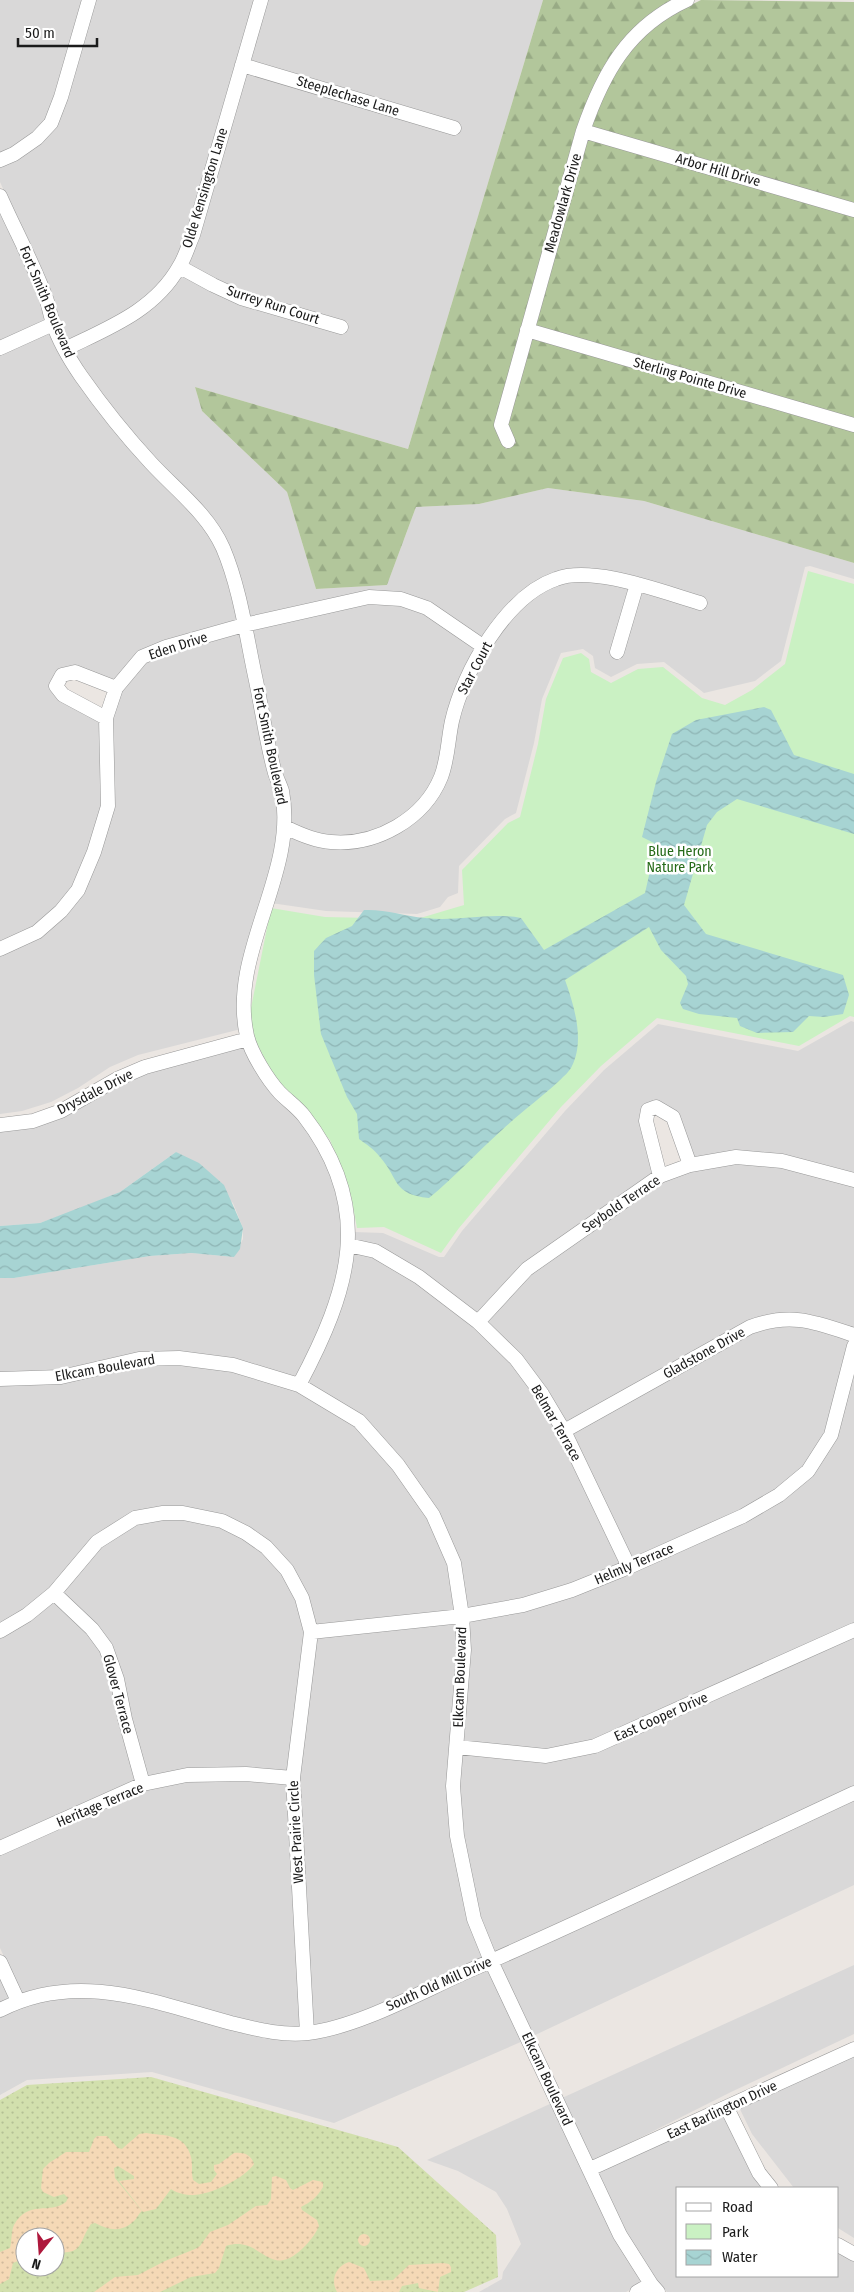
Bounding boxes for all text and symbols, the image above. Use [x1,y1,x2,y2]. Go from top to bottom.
scale bar [18,15,96,47]
text: 50 m [25,24,55,42]
street label: Steeplechase Lane [294,72,402,120]
street label: Olde Kensington Lane [179,126,231,250]
street label: Arbor Hill Drive [674,150,763,190]
street label: Meadowlark Drive [541,151,585,255]
street label: Fort Smith Boulevard [16,243,78,361]
street label: Surrey Run Court [224,282,322,328]
street label: Sterling Pointe Drive [631,354,749,402]
street label: Eden Drive [146,628,210,664]
street label: Star Court [454,638,496,697]
street label: Fort Smith Boulevard [249,686,291,806]
park label: Blue Heron Nature Park [647,843,714,876]
street label: Drysdale Drive [54,1066,136,1118]
street label: Seybold Terrace [579,1172,663,1236]
street label: Gladstone Drive [660,1323,748,1382]
street label: Elkcam Boulevard [54,1351,156,1385]
street label: Belmar Terrace [527,1382,585,1464]
street label: Helmly Terrace [592,1540,676,1588]
street label: Elkcam Boulevard [450,1626,470,1728]
street label: Glover Terrace [99,1652,137,1736]
street label: East Cooper Drive [612,1689,711,1745]
street label: Heritage Terrace [54,1779,146,1831]
street label: West Prairie Circle [285,1780,307,1884]
street label: South Old Mill Drive [384,1953,495,2015]
street label: Elkcam Boulevard [518,2030,576,2128]
street label: East Barlington Drive [664,2077,780,2143]
legend [676,2187,839,2277]
text: Road [722,2198,753,2216]
text: Park [722,2223,749,2241]
north arrow [15,2227,65,2277]
text: Water [722,2248,758,2266]
text: N [30,2255,43,2273]

